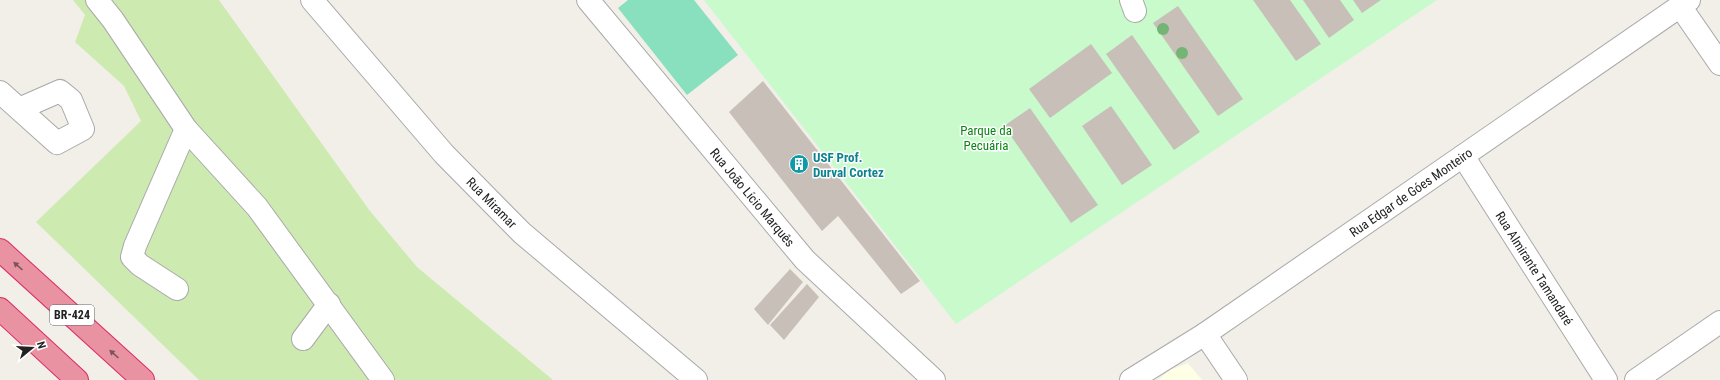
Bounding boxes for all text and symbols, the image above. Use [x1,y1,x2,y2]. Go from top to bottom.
park label: Parque da Pecuária [960,123,1012,153]
street label: Rua João Lício Marquês [707,145,798,250]
street label: Rua Edgar de Góes Monteiro [1347,145,1475,240]
place label: USF Prof. Durval Cortez [813,150,884,180]
building icon: USF Prof. Durval Cortez [788,153,810,175]
street label: Rua Miramar [463,174,520,231]
street label: Rua Almirante Tamandaré [1492,209,1576,328]
one-way arrow [13,262,23,271]
road number: BR-424 [50,305,94,325]
north arrow [12,328,52,368]
text: N [34,340,48,351]
one-way arrow [109,349,119,358]

